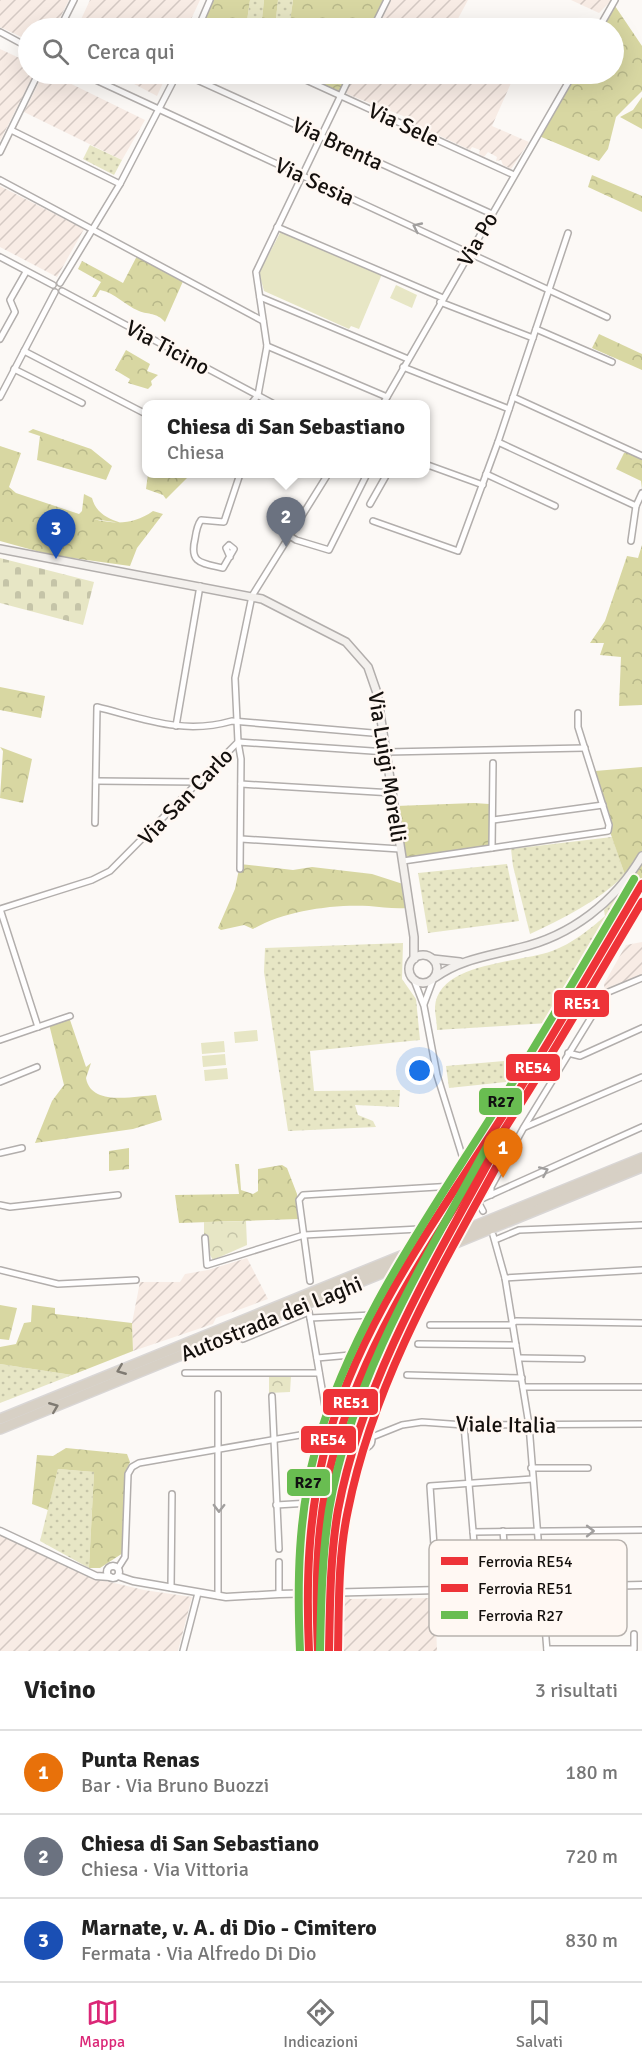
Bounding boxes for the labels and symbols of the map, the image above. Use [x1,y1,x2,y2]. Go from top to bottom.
street label: Via Sele [364,96,444,153]
street label: Via Brenta [288,111,388,176]
street label: Via Sesia [271,151,359,212]
street label: Via Po [451,207,504,271]
one-way arrow [412,223,423,235]
street label: Via Ticino [121,314,214,381]
pin: 2 [266,498,306,547]
pin: 3 [36,510,76,559]
street label: Via Luigi Morelli [362,690,413,844]
street label: Via San Carlo [132,742,238,851]
line badge: RE51 [553,989,610,1018]
text: RE51 [564,994,600,1014]
line badge: RE54 [505,1053,561,1082]
your location [405,1056,434,1085]
text: RE54 [515,1058,551,1078]
line badge: R27 [478,1087,523,1116]
text: R27 [487,1092,515,1112]
pin: 1 [484,1128,522,1178]
one-way arrow [538,1166,549,1178]
street label: Autostrada dei Laghi [176,1270,366,1367]
one-way arrow [116,1363,127,1375]
line badge: RE51 [322,1388,379,1416]
text: RE51 [333,1393,369,1413]
one-way arrow [48,1402,59,1414]
street label: Viale Italia [455,1410,557,1439]
line badge: RE54 [300,1425,357,1454]
text: RE54 [310,1430,346,1450]
line badge: R27 [286,1468,331,1497]
text: R27 [294,1473,322,1493]
one-way arrow [213,1503,225,1512]
one-way arrow [585,1525,594,1537]
legend [429,1540,627,1636]
text: Ferrovia RE54 [478,1552,573,1572]
text: Ferrovia RE51 [478,1579,573,1599]
text: Ferrovia R27 [478,1606,563,1626]

